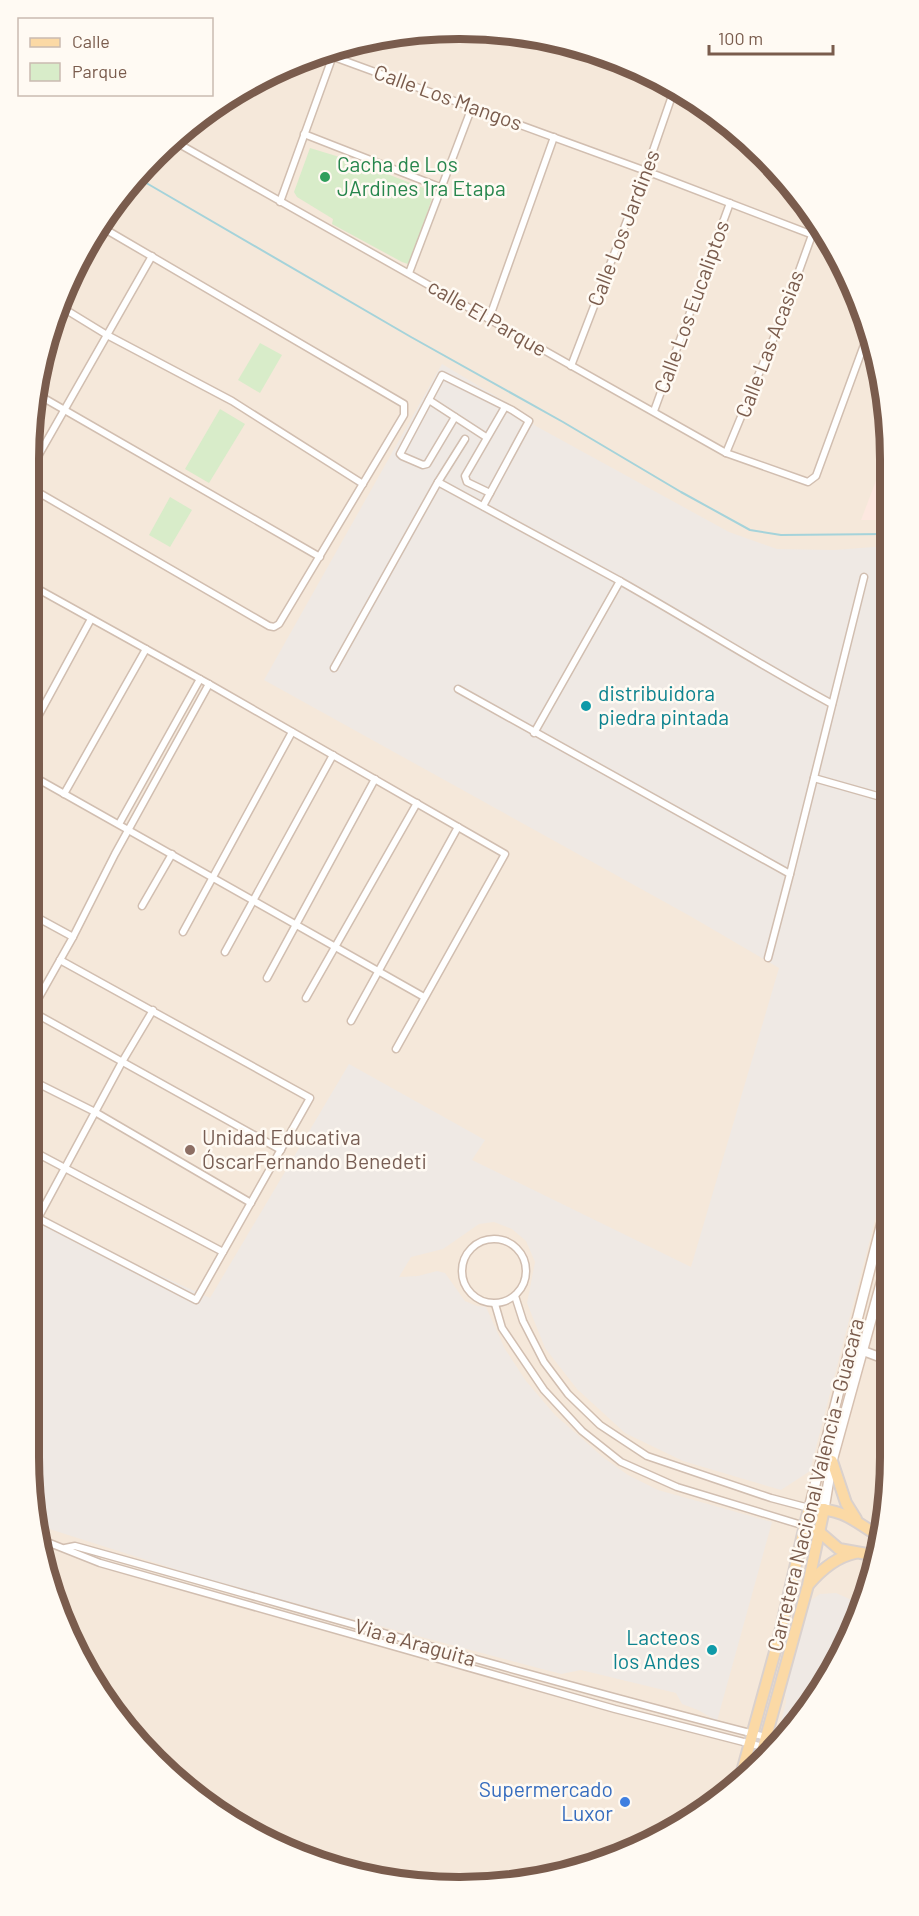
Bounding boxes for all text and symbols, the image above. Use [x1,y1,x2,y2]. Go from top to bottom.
legend [18,18,213,96]
scale bar [709,18,834,56]
text: 100 m [718,27,763,49]
text: Calle [72,30,110,52]
street label: Calle Los Mangos [371,58,526,135]
text: Parque [72,60,127,82]
street label: Calle Los Jardines [581,146,664,309]
place label: Cacha de Los JArdines 1ra Etapa [337,151,506,200]
marker: Cacha de Los JArdines 1ra Etapa [318,170,332,184]
street label: Calle Los Eucaliptos [648,217,734,396]
street label: Calle Las Acasias [729,266,808,421]
street label: calle El Parque [424,273,552,361]
place label: distribuidora piedra pintada [598,680,729,729]
marker: distribuidora piedra pintada [579,699,593,713]
place label: Unidad Educativa ÓscarFernando Benedeti [202,1124,427,1173]
marker: Unidad Educativa ÓscarFernando Benedeti [183,1143,197,1157]
street label: Carretera Nacional Valencia - Guacara [761,1316,868,1654]
street label: Via a Araguita [352,1612,479,1671]
place label: Lacteos los Andes [613,1624,700,1673]
marker: Lacteos los Andes [705,1643,719,1657]
place label: Supermercado Luxor [479,1776,613,1825]
marker: Supermercado Luxor [618,1795,632,1809]

